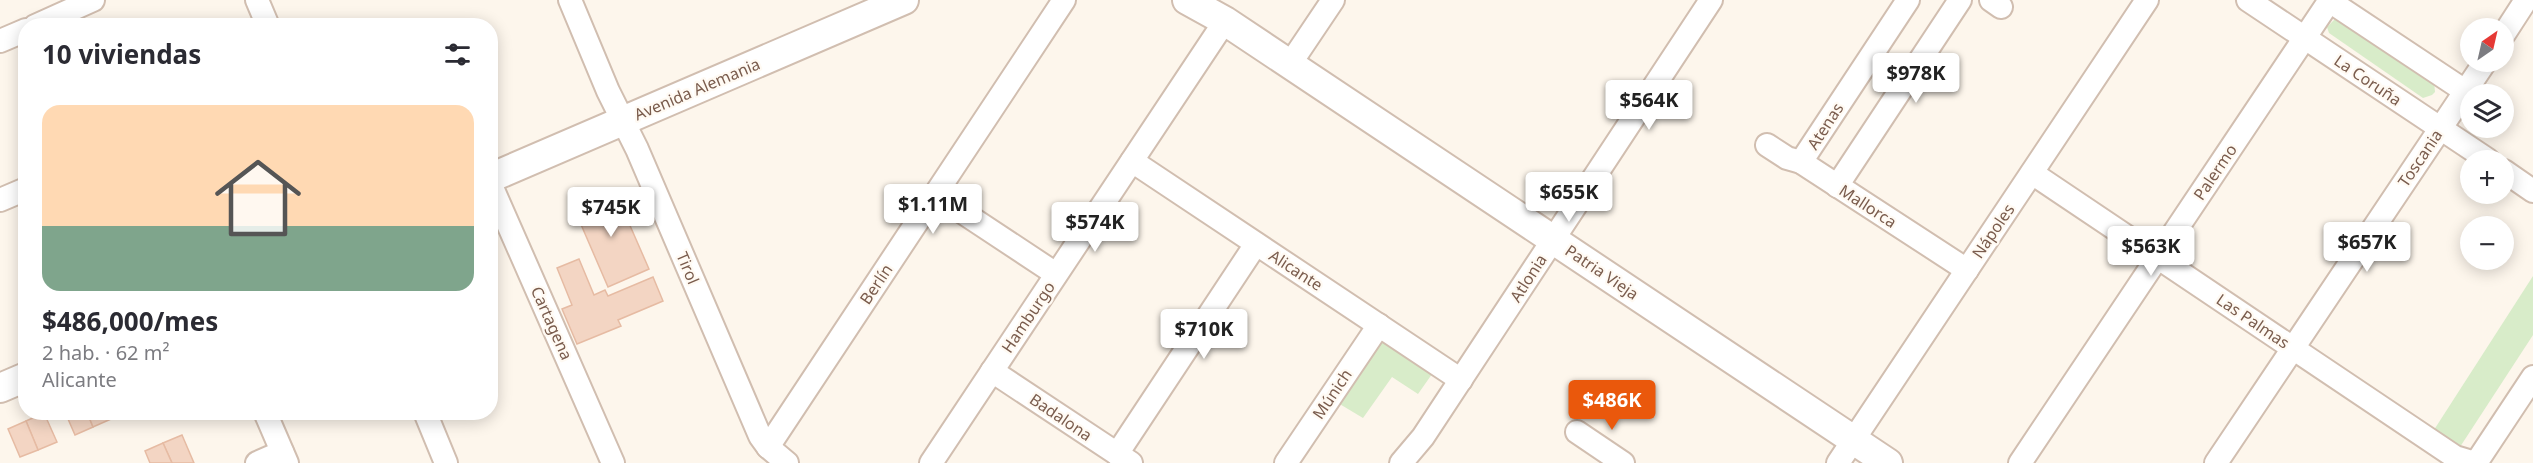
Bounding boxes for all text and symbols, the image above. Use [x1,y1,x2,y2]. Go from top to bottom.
north arrow [2460,18,2514,72]
map controls [2460,18,2514,270]
text: 10 viviendas [42,36,201,72]
icon: filters [441,38,474,71]
street label: La Coruña [2330,49,2406,111]
street label: Avenida Alemania [631,53,763,125]
pin: $978K [1874,53,1958,104]
text: $978K [1886,59,1946,86]
pin: $564K [1607,80,1691,131]
button: layers [2460,84,2514,138]
text: $564K [1619,86,1679,113]
street label: Atenas [1802,98,1848,154]
street label: Toscania [2393,125,2447,191]
street label: Palermo [2188,140,2242,204]
icon: home [204,144,312,252]
button: + [2460,150,2514,204]
pin: $655K [1527,172,1611,223]
text: $655K [1539,178,1599,205]
street label: Mallorca [1835,179,1901,233]
pin: $1.11M [884,184,982,235]
pin: $745K [569,187,653,238]
text: $1.11M [898,190,968,217]
text: $745K [581,193,641,220]
street label: Nápoles [1967,199,2019,263]
pin: $574K [1053,202,1137,253]
text: $574K [1065,208,1125,235]
button: − [2460,216,2514,270]
pin: $657K [2325,222,2409,273]
pin: $563K [2109,226,2193,277]
text: $657K [2337,228,2397,255]
text: $563K [2121,232,2181,259]
street label: Patria Vieja [1561,239,1643,305]
street label: Alicante [1265,244,1327,296]
street label: Tirol [671,248,705,288]
street label: Atlonia [1504,250,1552,306]
street label: Berlín [855,260,897,308]
street label: Hamburgo [996,277,1060,357]
street label: Cartagena [526,283,578,363]
street label: Las Palmas [2212,289,2294,353]
text: $486,000/mes [42,303,218,339]
pin: $710K [1162,309,1246,360]
text: $710K [1174,315,1234,342]
text: 2 hab. · 62 m² [42,339,169,366]
street label: Múnich [1307,365,1357,423]
text: Alicante [42,366,117,393]
pin: $486K [1570,380,1654,431]
text: $486K [1582,386,1642,413]
street label: Badalona [1025,388,1097,446]

